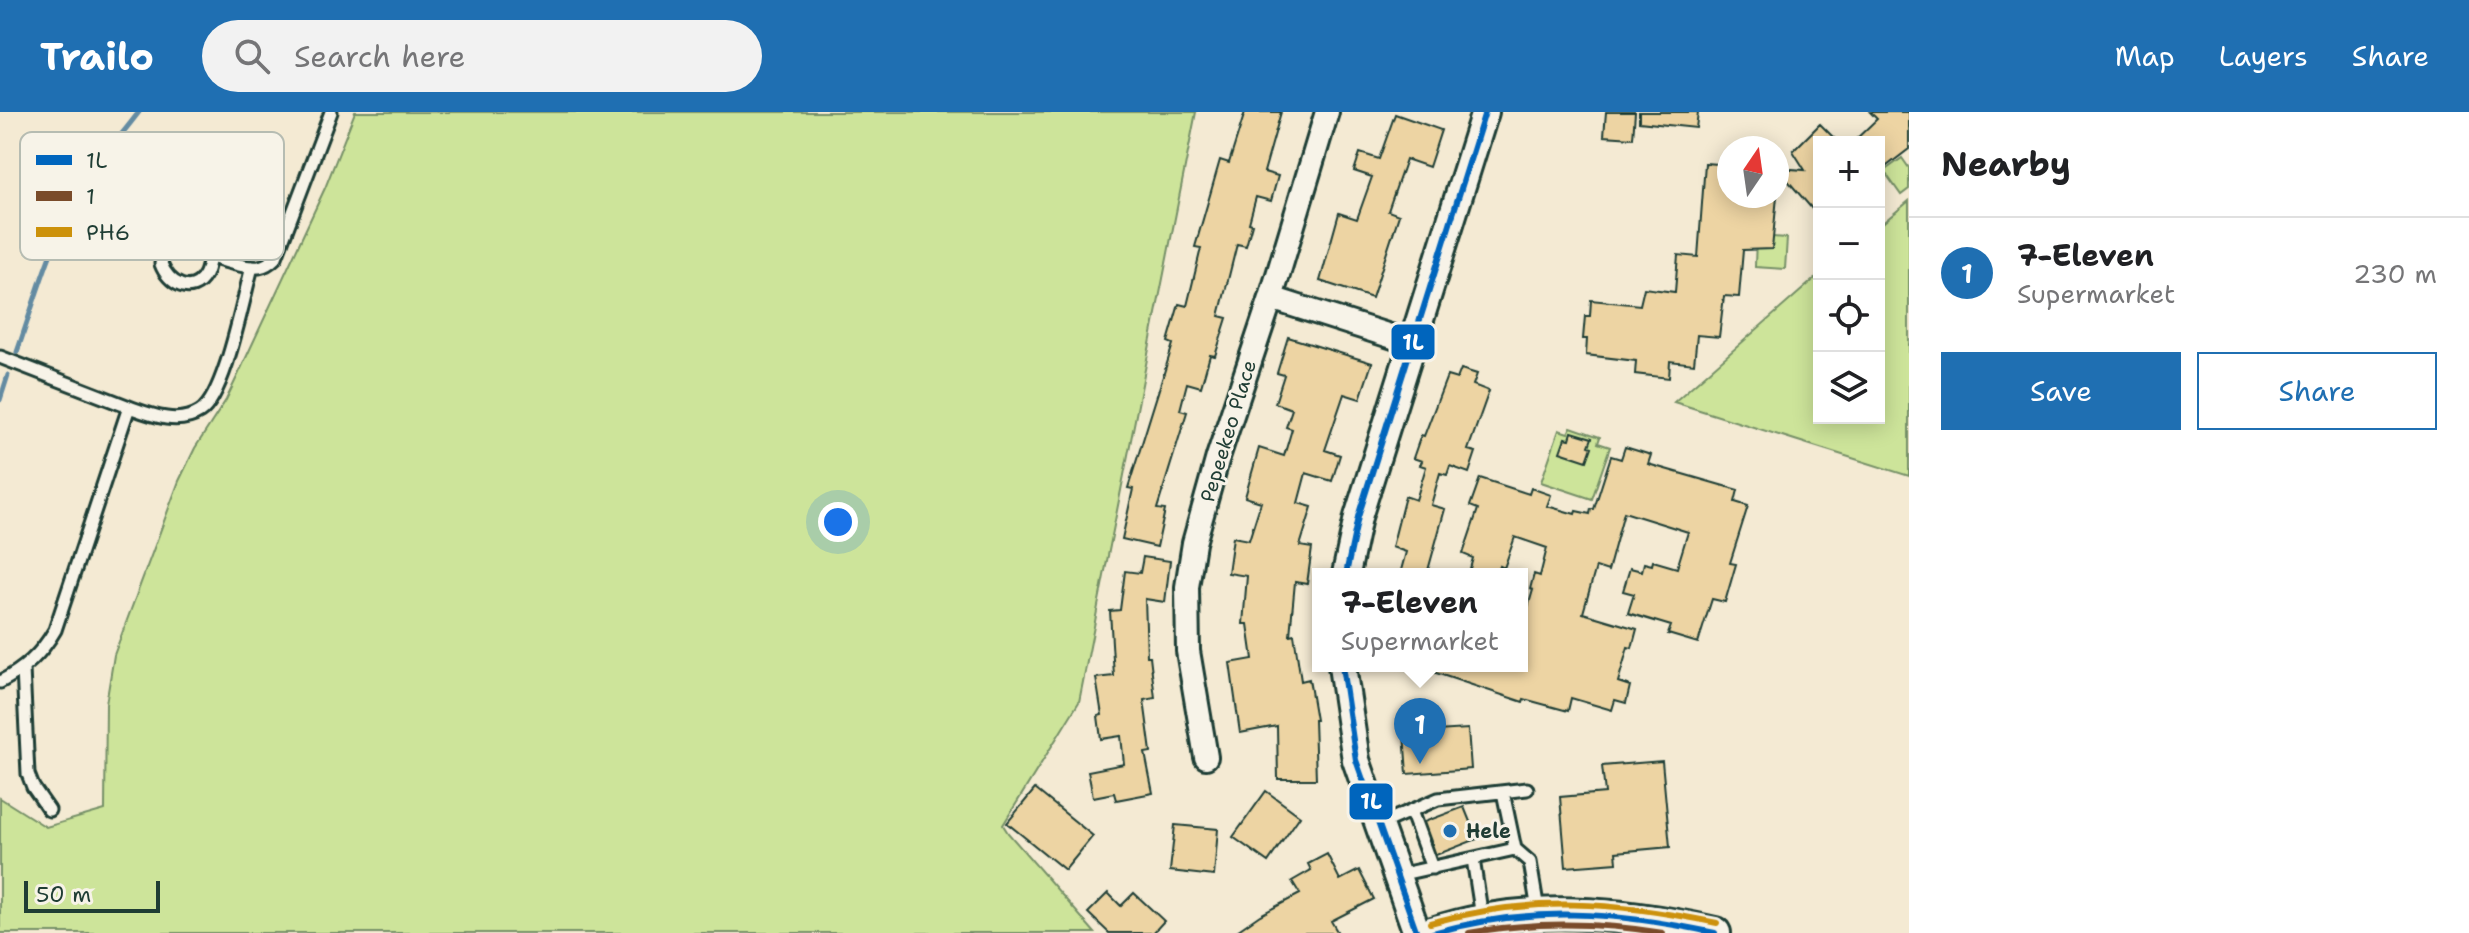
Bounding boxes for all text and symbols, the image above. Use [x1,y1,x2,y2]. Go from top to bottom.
search box [202,20,762,92]
text: Trailo [40,31,154,82]
icon: search [230,34,274,78]
text: Search here [294,36,465,77]
text: Map [2115,37,2175,75]
text: Layers [2219,37,2308,75]
text: Share [2352,37,2429,75]
legend [20,132,284,260]
north arrow [1717,136,1789,208]
map controls [1813,136,1885,424]
button: + [1813,136,1885,208]
text: Nearby [1941,141,2071,187]
text: 1L [86,146,107,175]
text: 1 [86,182,95,211]
button: − [1813,208,1885,280]
text: PH6 [86,218,130,247]
text: 7-Eleven [2017,235,2154,276]
text: 1 [1961,256,1973,291]
text: 230 m [2353,256,2437,291]
text: Supermarket [2017,276,2175,311]
button: locate [1813,280,1885,352]
line badge: 1L [1390,323,1436,361]
text: 1L [1402,328,1424,357]
button: layers [1813,352,1885,424]
button: Save [1941,352,2181,430]
button: Share [2197,352,2437,430]
street label: Pepeekeo Place [1194,357,1262,505]
your location [818,502,858,542]
popup [1312,568,1528,672]
text: 7-Eleven [1341,582,1478,623]
text: Supermarket [1341,623,1499,658]
pin: 1 [1394,698,1446,764]
line badge: 1L [1348,782,1394,821]
text: 1L [1360,787,1382,816]
place label: Hele [1466,818,1511,844]
marker: Hele [1441,822,1459,840]
scale bar [24,877,160,913]
text: 50 m [36,880,91,909]

